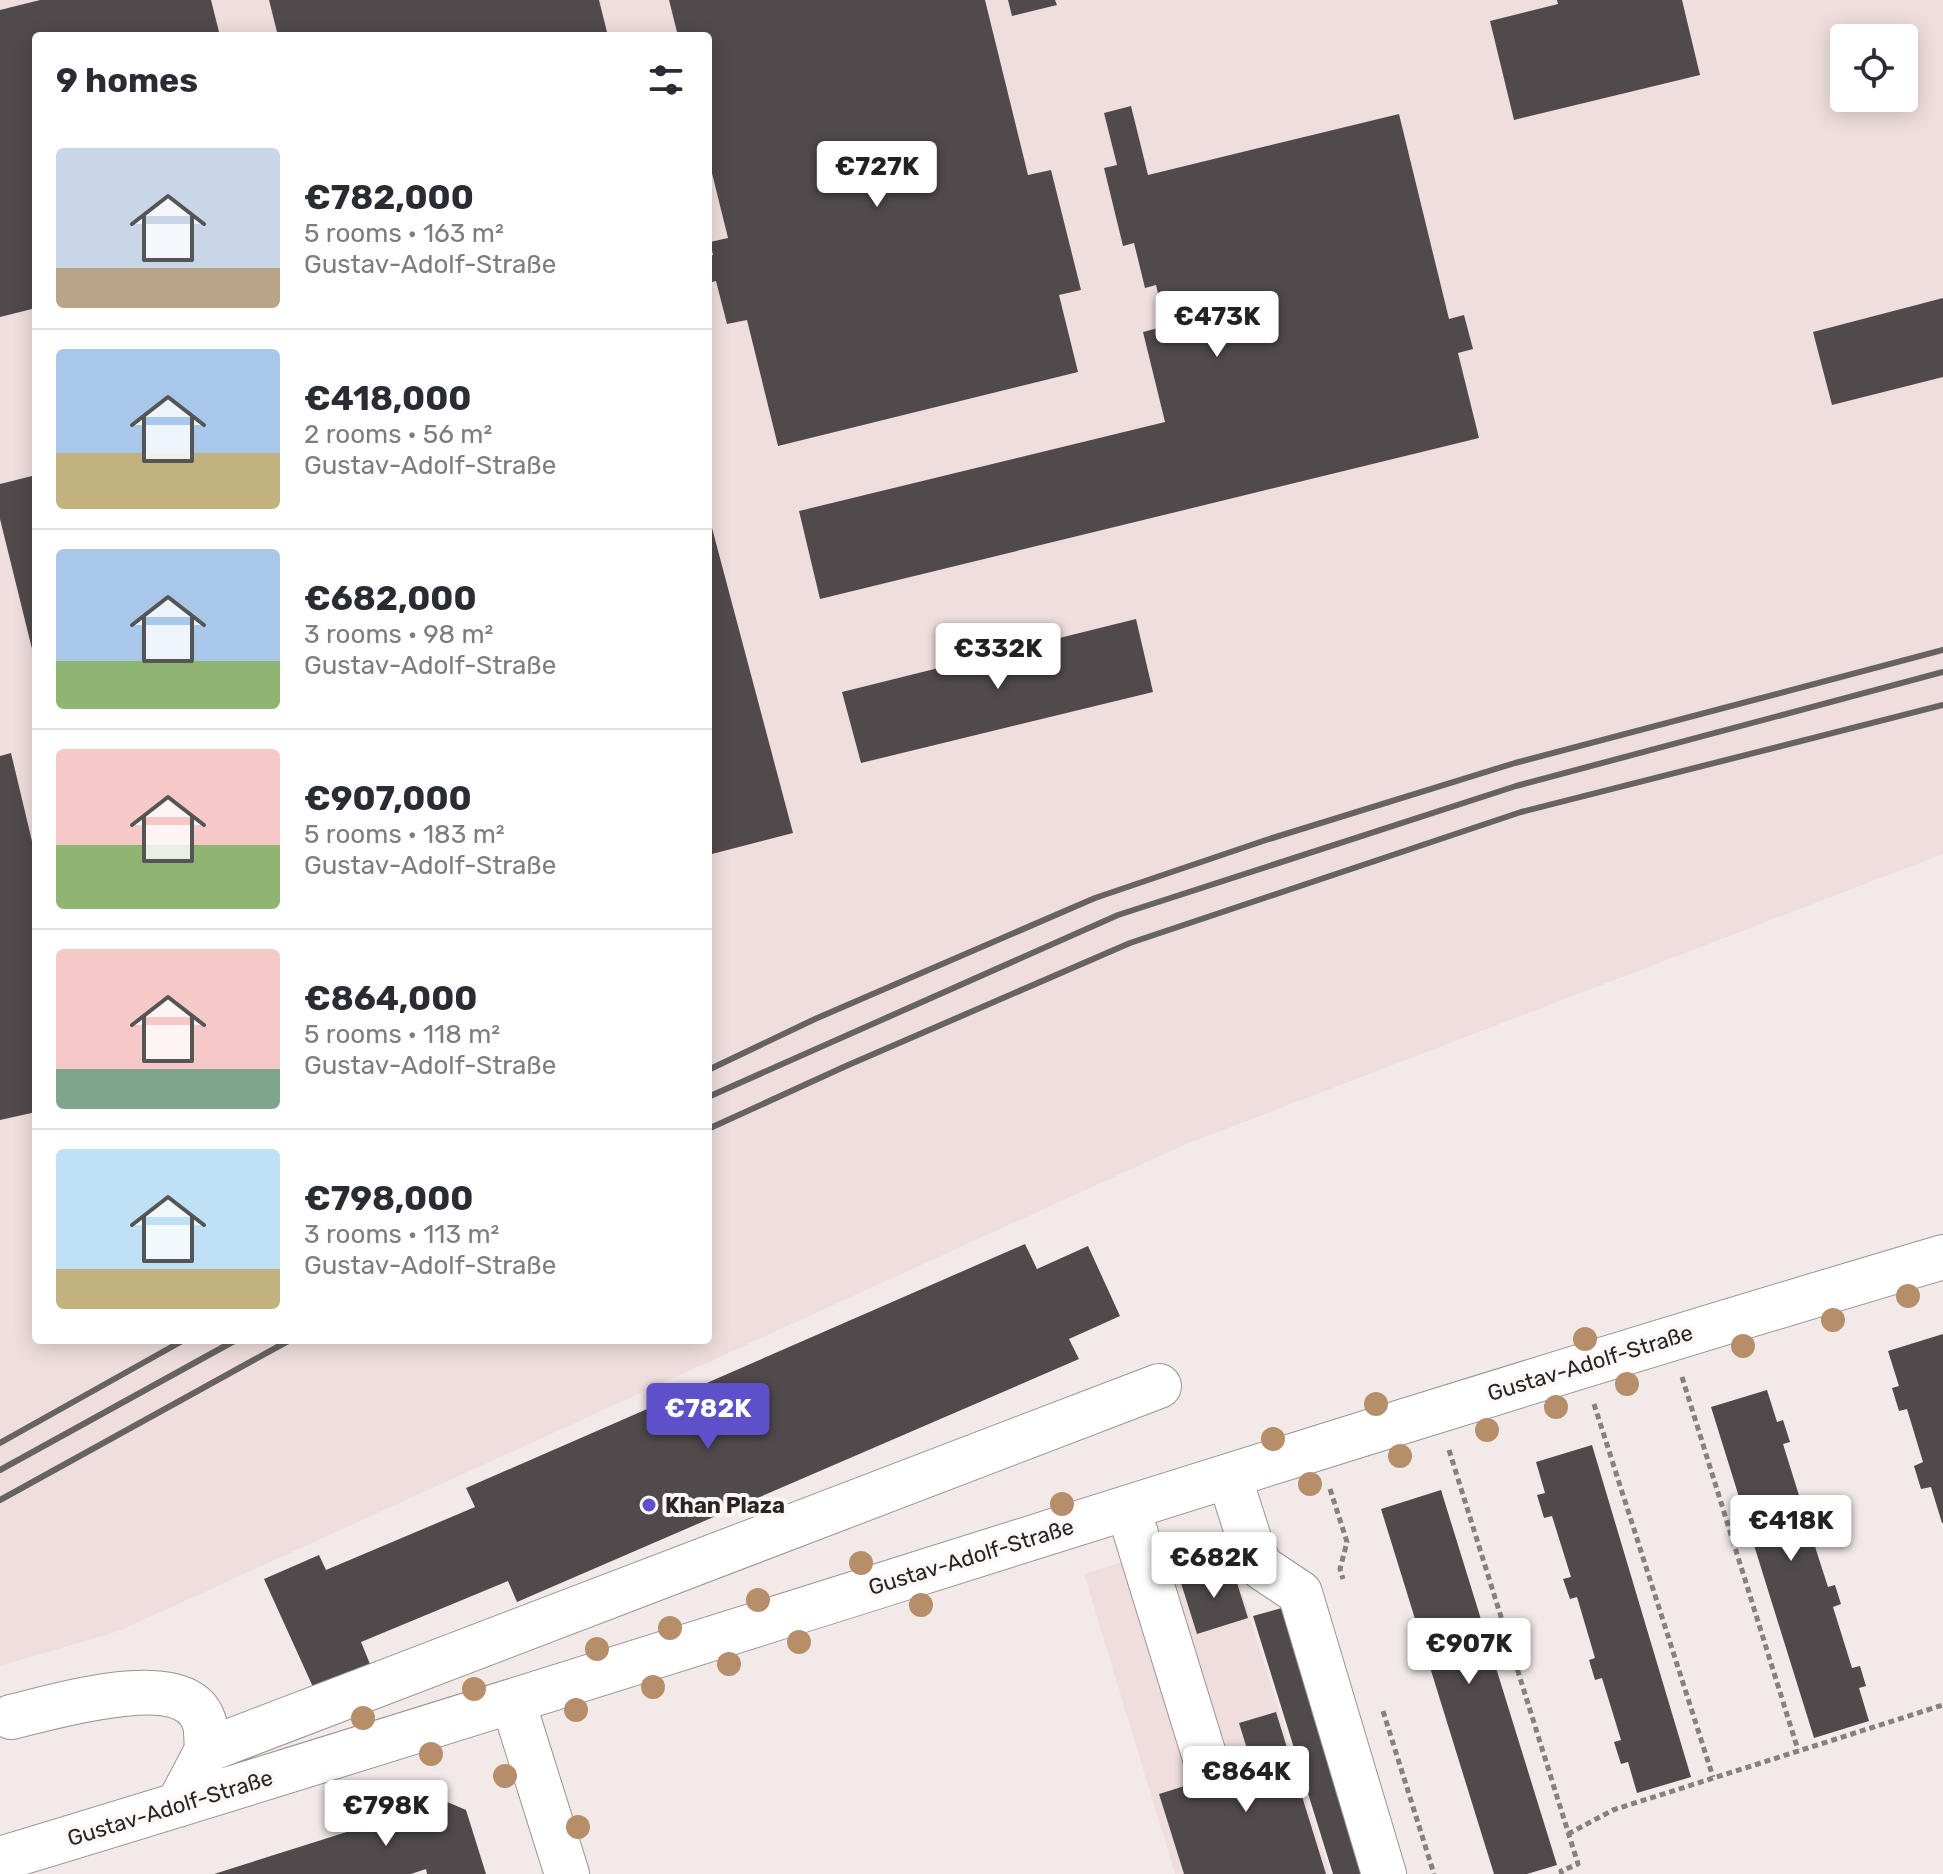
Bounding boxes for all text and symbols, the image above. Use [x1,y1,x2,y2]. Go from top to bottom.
map controls [1830,24,1918,112]
button: locate [1830,24,1918,112]
icon: filters [644,58,688,102]
text: 9 homes [56,60,198,101]
pin: €727K [821,141,933,209]
text: €727K [835,151,919,182]
text: €782,000 [304,177,474,218]
icon: home [120,180,216,276]
text: 5 rooms · 163 m² [304,218,504,249]
text: Gustav-Adolf-Straße [304,249,556,280]
pin: €473K [1161,291,1273,359]
text: €473K [1174,301,1260,332]
text: €418,000 [304,378,471,419]
icon: home [120,381,216,477]
text: 2 rooms · 56 m² [304,419,492,450]
text: Gustav-Adolf-Straße [304,450,556,481]
text: €682,000 [304,578,477,619]
icon: home [120,581,216,677]
text: 3 rooms · 98 m² [304,619,493,650]
pin: €332K [942,623,1054,691]
text: €332K [954,633,1042,664]
text: Gustav-Adolf-Straße [304,650,556,681]
text: €907,000 [304,778,472,819]
icon: home [120,781,216,877]
text: 5 rooms · 183 m² [304,819,505,850]
text: Gustav-Adolf-Straße [304,850,556,881]
text: €864,000 [304,978,477,1019]
icon: home [120,981,216,1077]
text: 5 rooms · 118 m² [304,1019,500,1050]
text: Gustav-Adolf-Straße [304,1050,556,1081]
text: €798,000 [304,1178,473,1219]
icon: home [120,1181,216,1277]
text: 3 rooms · 113 m² [304,1219,499,1250]
text: Gustav-Adolf-Straße [304,1250,556,1281]
street label: Gustav-Adolf-Straße [1484,1319,1696,1407]
pin: €782K [652,1383,764,1451]
text: €782K [664,1393,752,1424]
place label: Khan Plaza [665,1492,785,1519]
pin: €418K [1735,1495,1847,1563]
marker: Khan Plaza [640,1496,658,1514]
text: €418K [1748,1505,1834,1536]
street label: Gustav-Adolf-Straße [865,1513,1077,1601]
pin: €682K [1158,1532,1270,1600]
text: €682K [1169,1542,1259,1573]
pin: €907K [1413,1618,1525,1686]
text: €907K [1426,1628,1512,1659]
pin: €864K [1190,1746,1302,1814]
text: €864K [1201,1756,1291,1787]
street label: Gustav-Adolf-Straße [64,1764,276,1852]
pin: €798K [330,1780,442,1848]
text: €798K [343,1790,429,1821]

